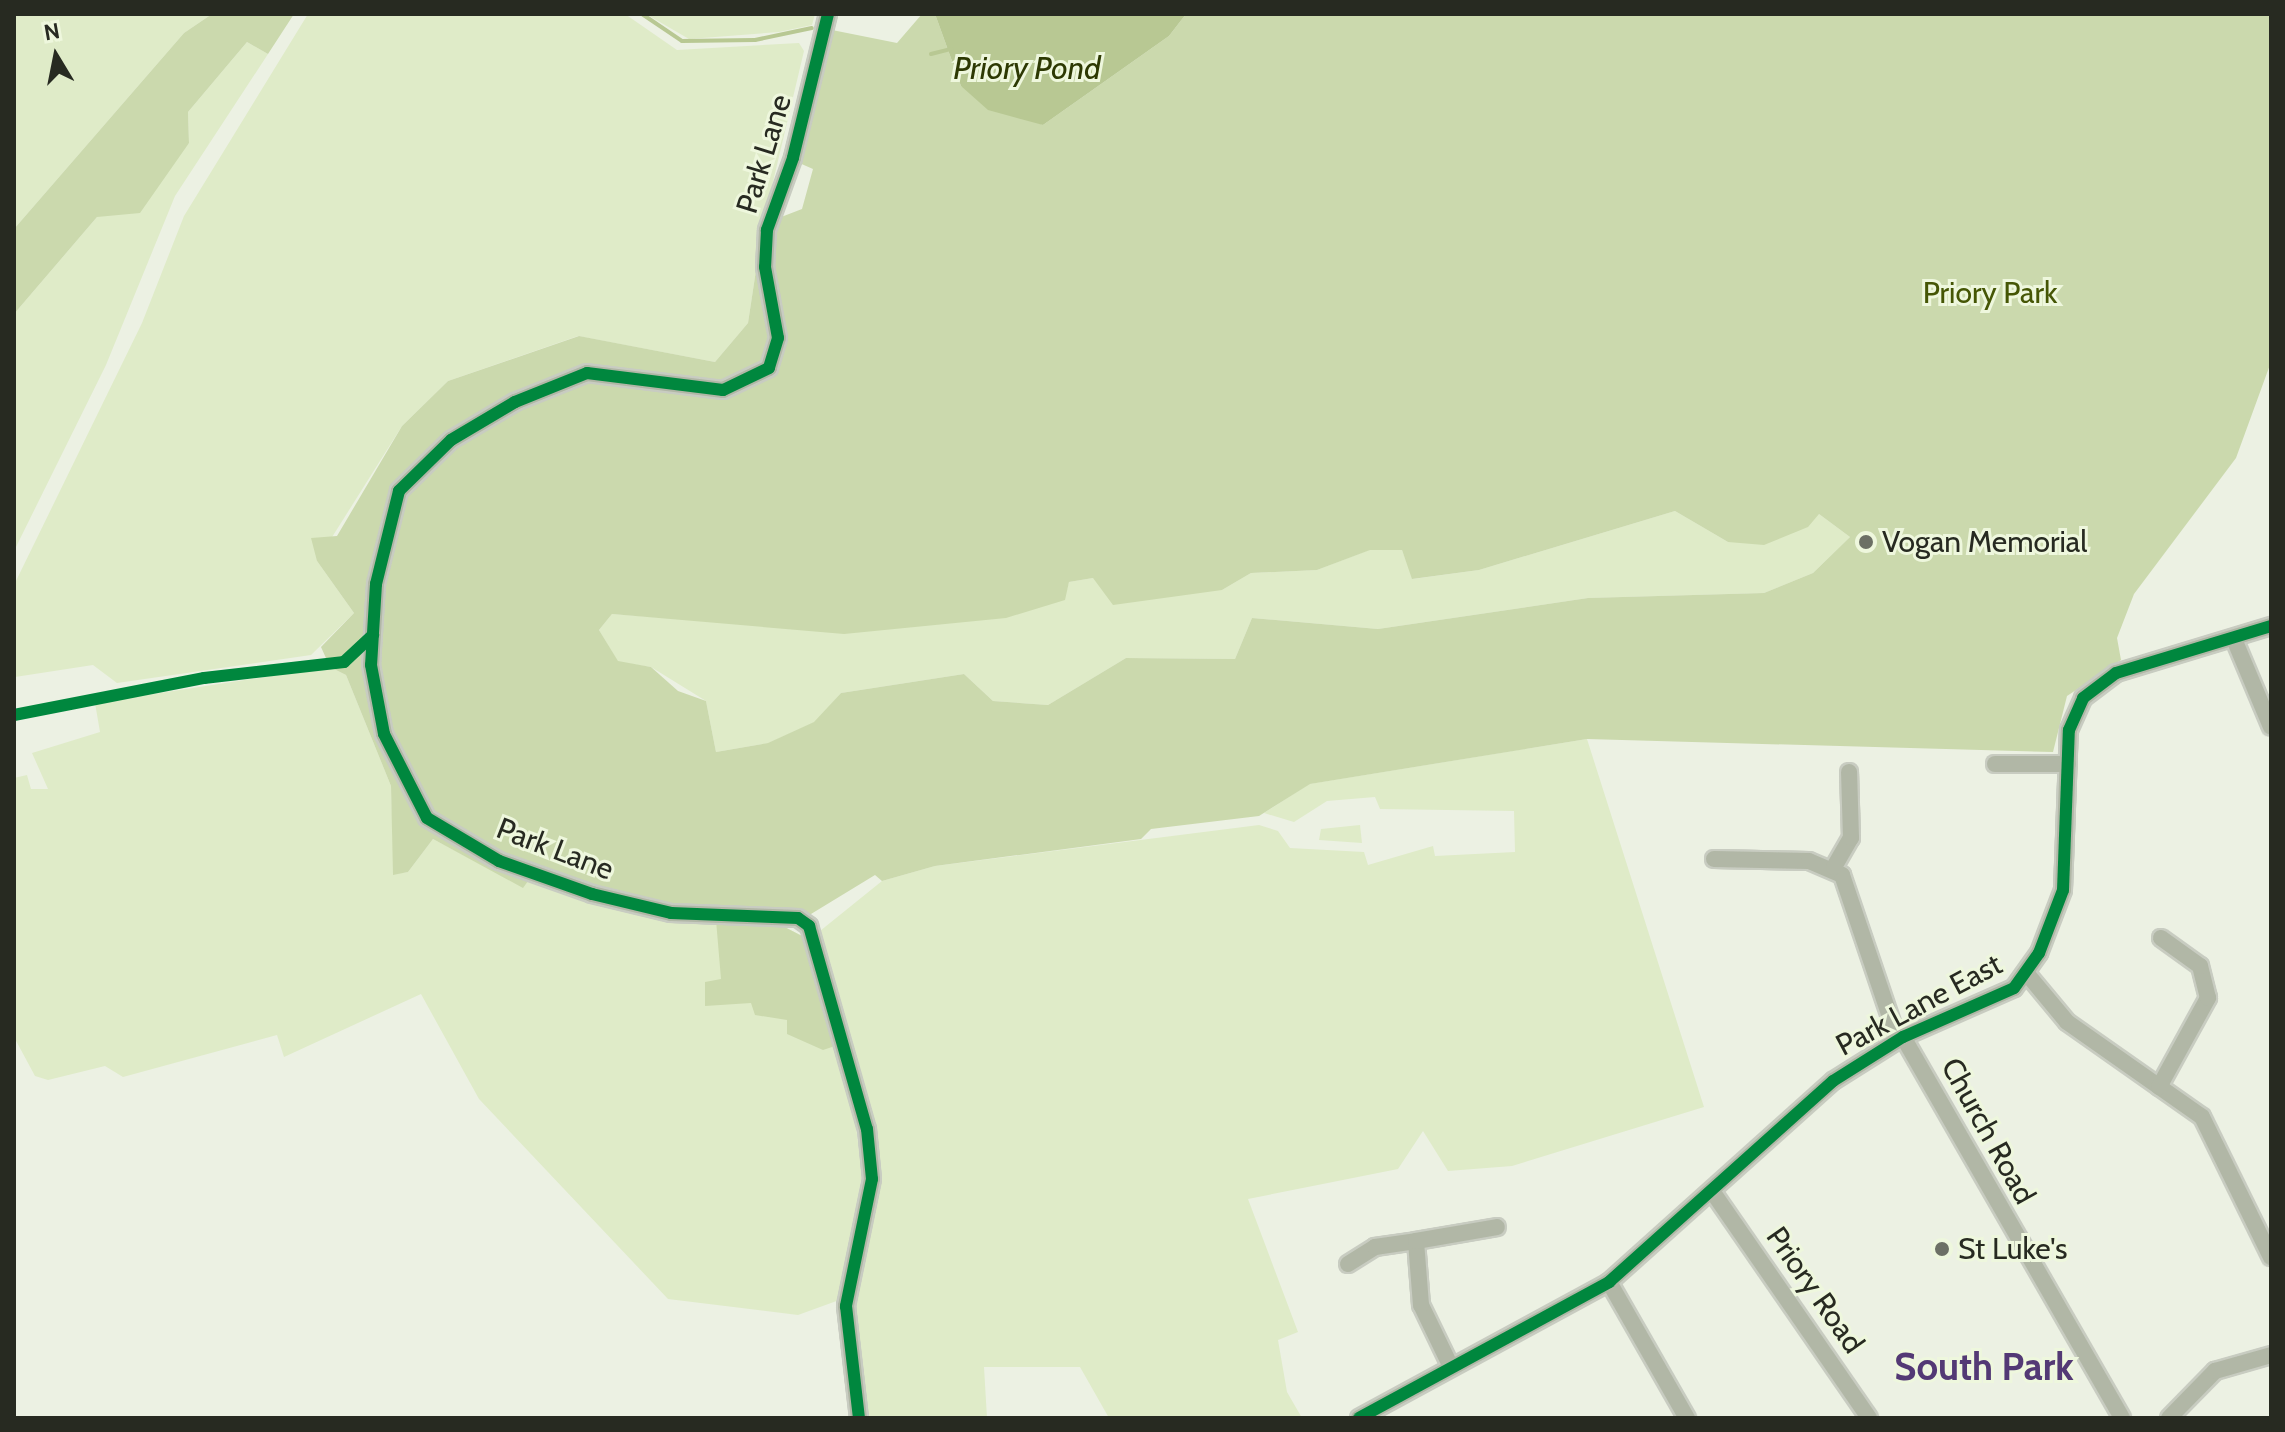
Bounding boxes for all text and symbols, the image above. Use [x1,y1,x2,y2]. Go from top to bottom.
north arrow [16,16,96,96]
text: N [42,17,62,47]
water label: Priory Pond [953,49,1101,87]
street label: Park Lane [729,90,799,218]
park label: Priory Park [1923,275,2057,311]
place label: Vogan Memorial [1882,524,2087,560]
marker: Vogan Memorial [1857,533,1875,551]
street label: Park Lane [491,810,619,888]
street label: Park Lane East [1830,946,2008,1064]
street label: Church Road [1933,1052,2043,1210]
street label: Priory Road [1758,1220,1872,1360]
place label: St Luke's [1958,1231,2067,1267]
marker: St Luke's [1933,1240,1951,1258]
district label: South Park [1894,1344,2074,1390]

